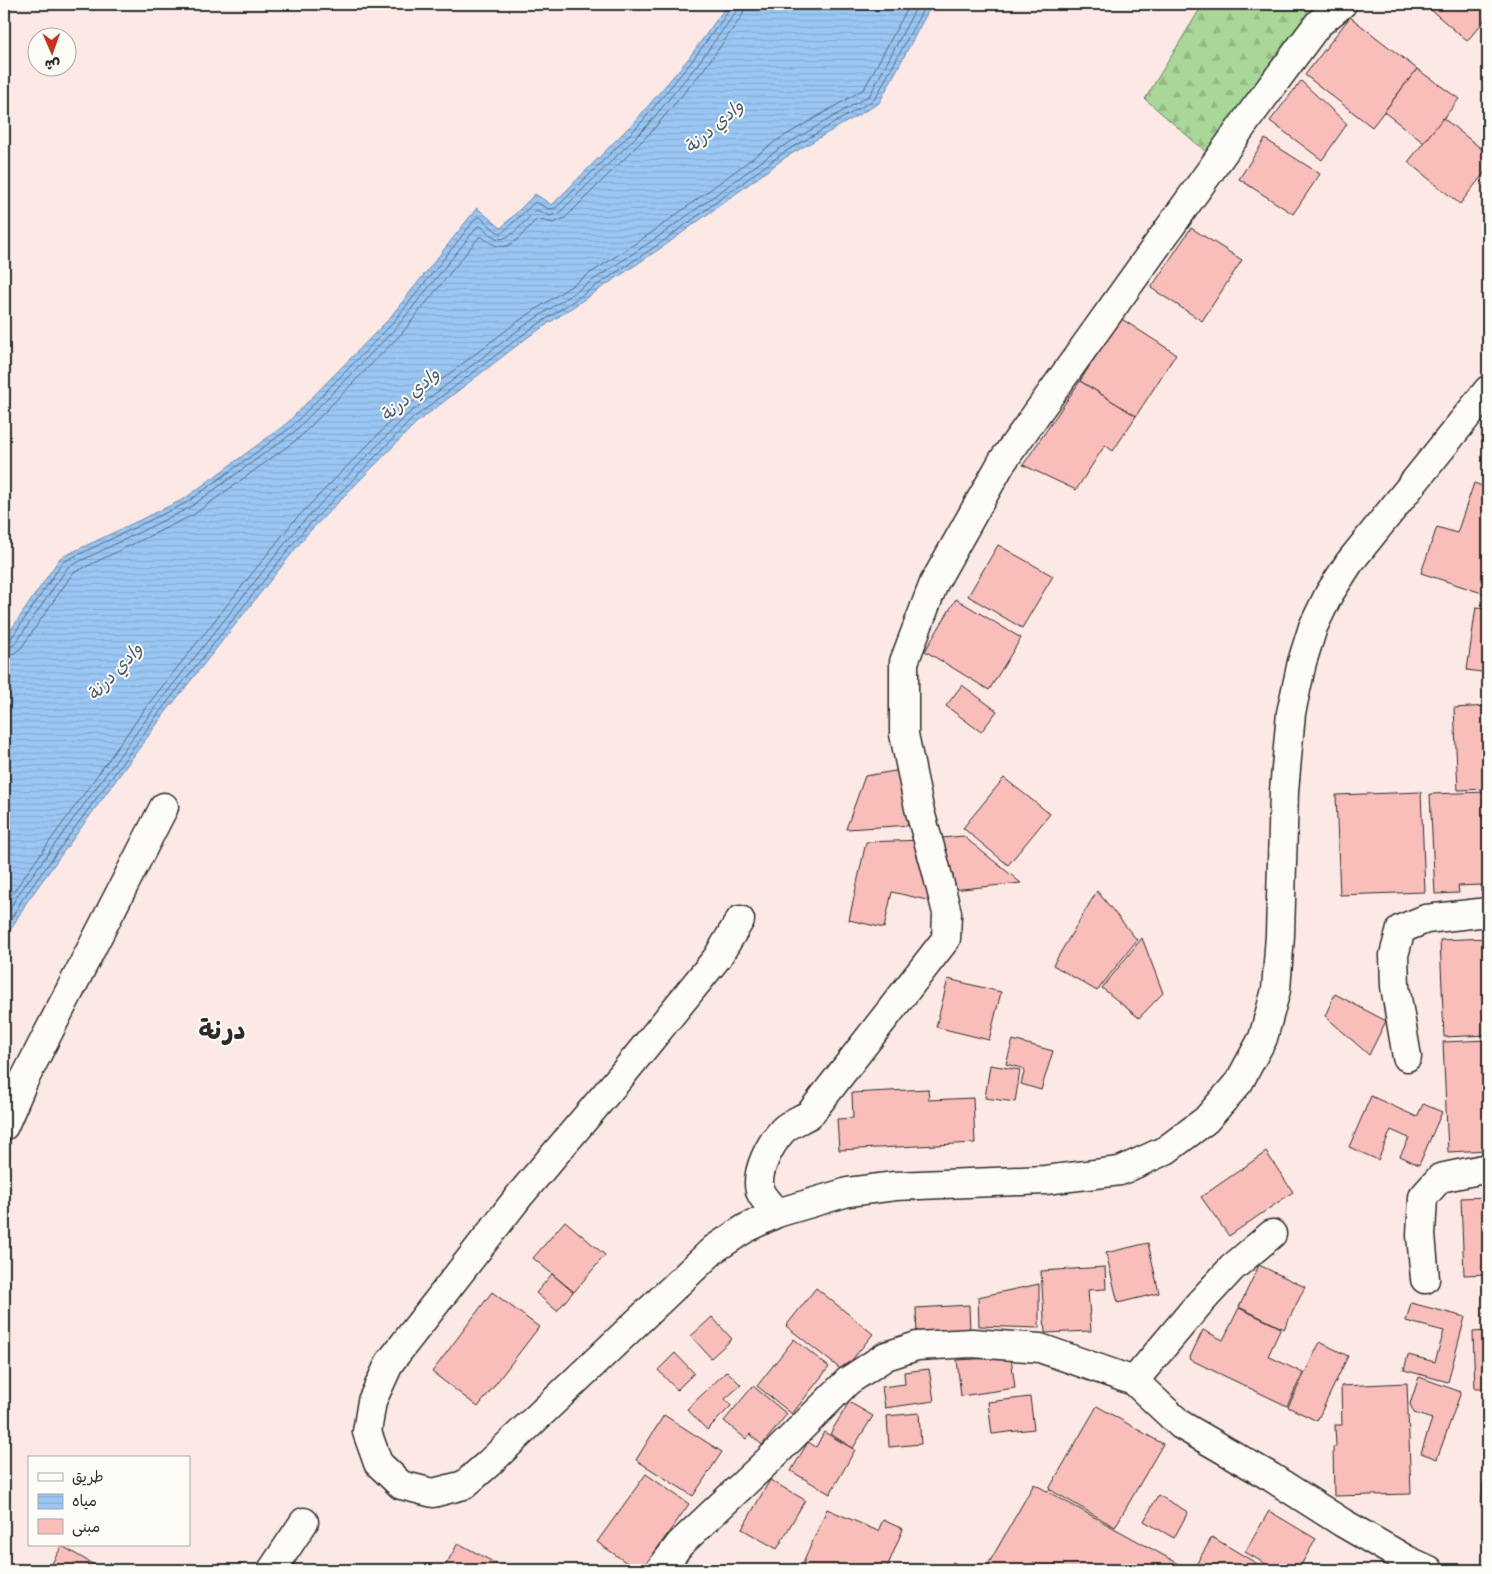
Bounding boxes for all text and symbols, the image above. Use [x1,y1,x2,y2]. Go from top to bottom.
north arrow [28,28,78,78]
text: ش [44,53,60,74]
water label: وادي درنة [680,94,751,161]
water label: وادي درنة [376,362,447,429]
water label: وادي درنة [82,638,150,708]
district label: درنة [198,1014,246,1052]
legend [28,1456,190,1546]
text: طريق [72,1467,104,1489]
text: مياه [72,1491,97,1513]
text: مبنى [72,1517,100,1539]

